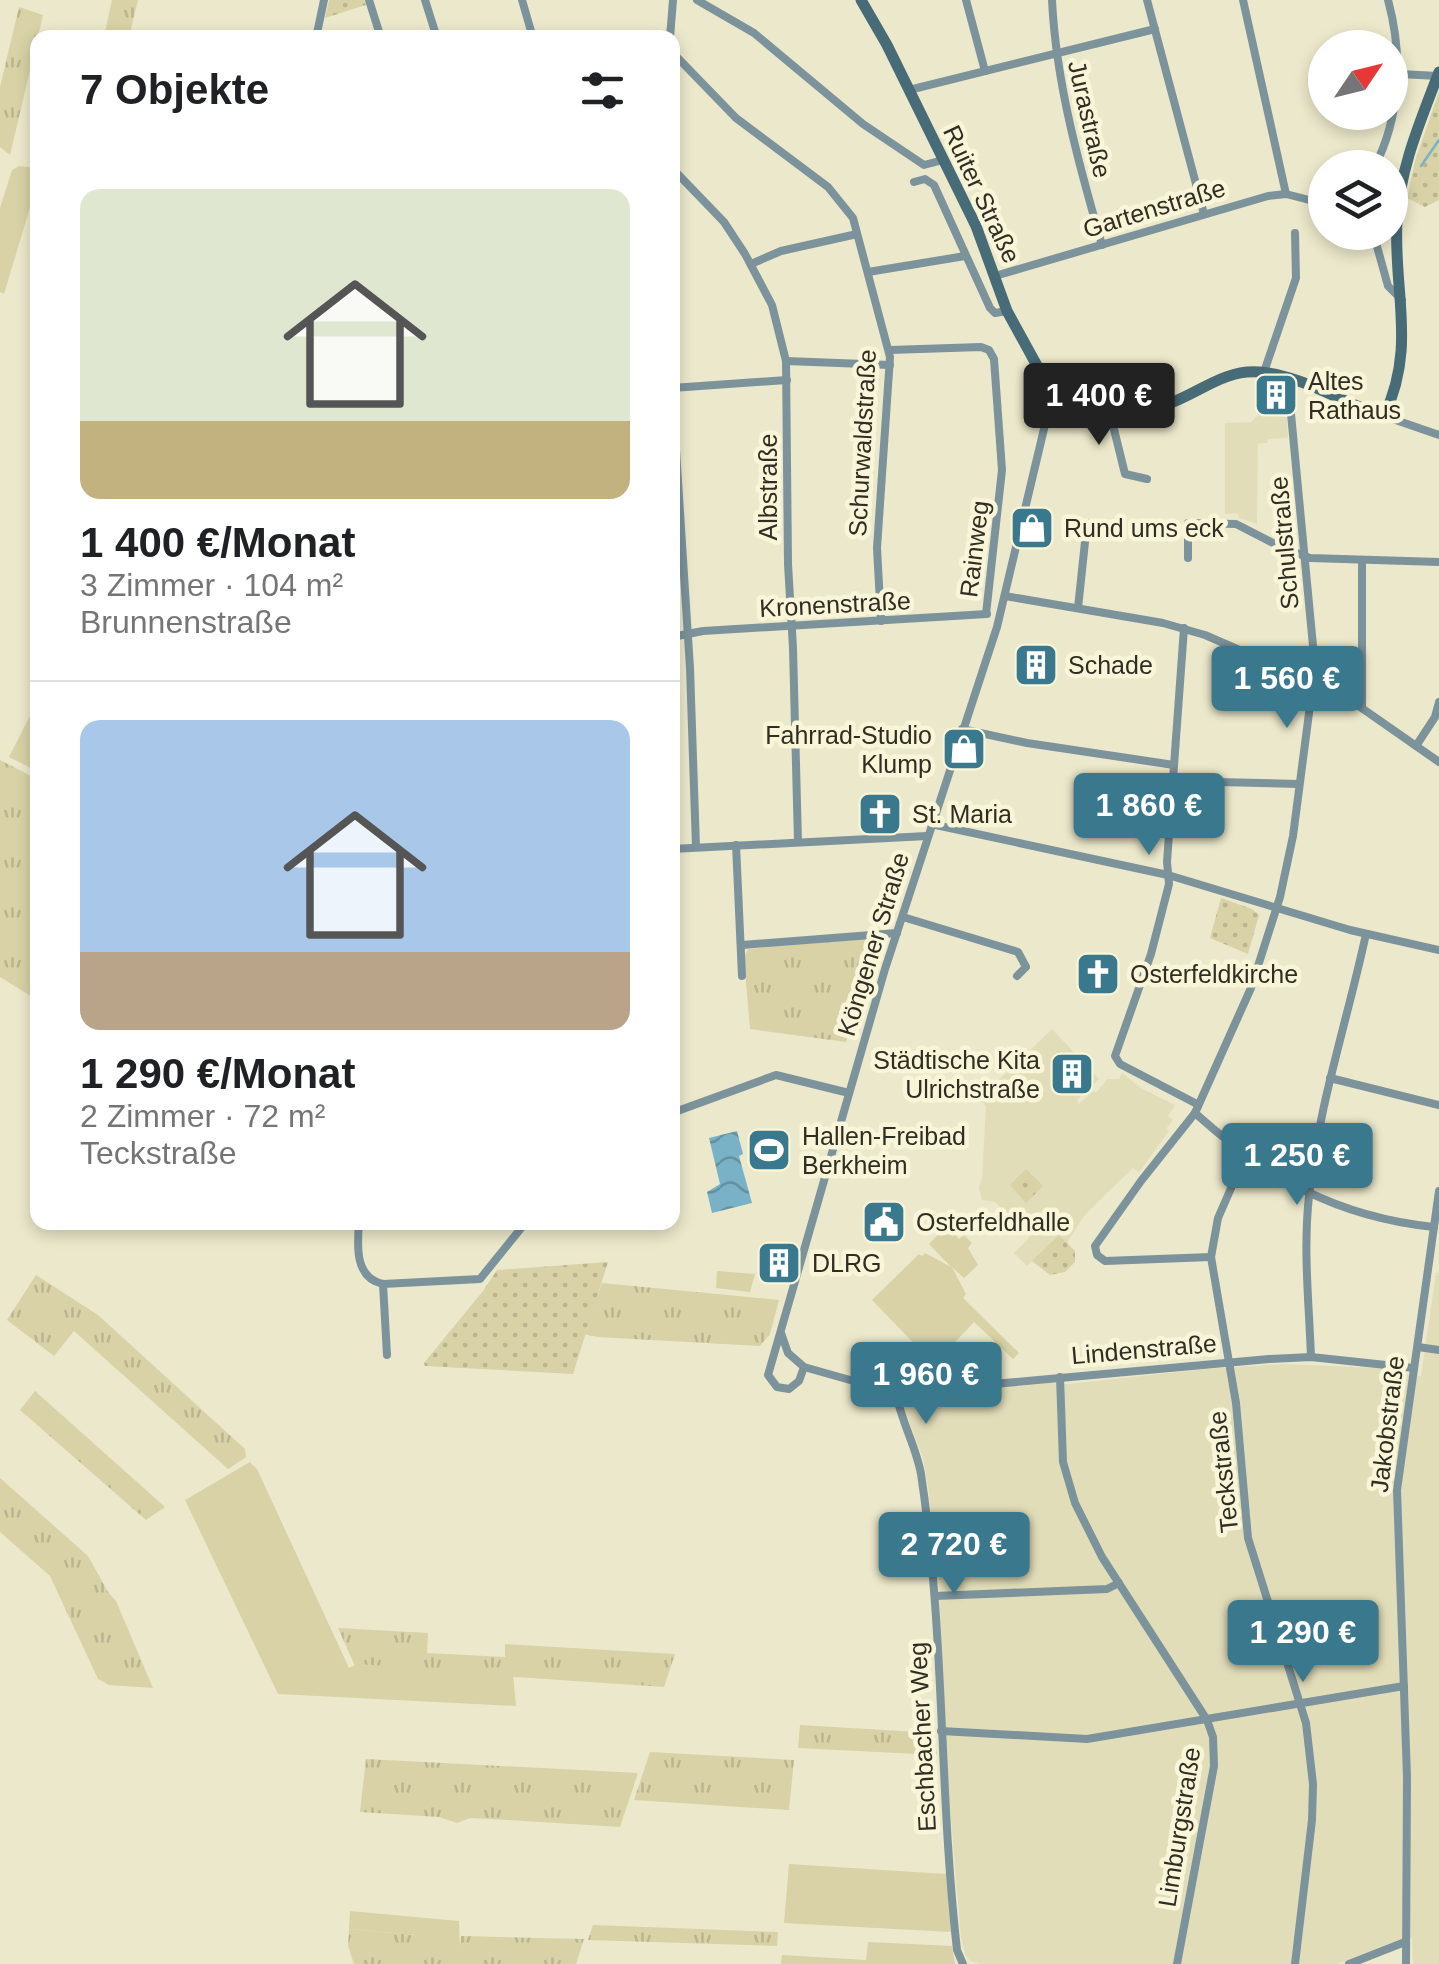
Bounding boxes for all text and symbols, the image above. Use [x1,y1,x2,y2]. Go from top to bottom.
north arrow [1308,30,1408,130]
map controls [1308,30,1408,250]
street label: Jurastraße [1063,58,1117,180]
icon: filters [575,63,630,118]
text: 7 Objekte [80,66,269,113]
street label: Ruiter Straße [938,121,1026,267]
button: layers [1308,150,1408,250]
street label: Gartenstraße [1079,173,1229,243]
icon: home [265,254,445,434]
street label: Schurwaldstraße [843,349,881,537]
pin: 1 400 € [1007,363,1191,448]
place label: Altes Rathaus [1308,367,1401,424]
building icon: Altes Rathaus [1253,372,1299,418]
text: 1 400 € [1046,377,1152,413]
street label: Albstraße [754,434,782,540]
street label: Schulstraße [1264,475,1304,611]
street label: Rainweg [954,499,994,599]
shop icon: Rund ums eck [1009,505,1055,551]
place label: Rund ums eck [1064,514,1224,542]
text: 1 400 €/Monat [80,519,355,566]
text: 3 Zimmer · 104 m² [80,567,343,603]
street label: Kronenstraße [759,586,911,622]
text: Brunnenstraße [80,604,292,640]
building icon: Schade [1013,642,1059,688]
pin: 1 560 € [1195,646,1379,731]
place label: Schade [1068,651,1153,679]
text: 1 560 € [1234,660,1340,696]
place label: Fahrrad-Studio Klump [765,721,932,778]
shop icon: Fahrrad-Studio Klump [941,726,987,772]
pin: 1 860 € [1057,773,1241,858]
icon: home [265,785,445,965]
text: 1 860 € [1096,787,1202,823]
church icon: St. Maria [857,791,903,837]
place label: St. Maria [912,800,1012,828]
street label: Köngener Straße [832,849,914,1039]
church icon: Osterfeldkirche [1075,951,1121,997]
place label: Osterfeldkirche [1130,960,1298,988]
place label: Städtische Kita Ulrichstraße [873,1046,1040,1103]
text: 1 290 €/Monat [80,1050,355,1097]
building icon: Städtische Kita Ulrichstraße [1049,1051,1095,1097]
text: 2 Zimmer · 72 m² [80,1098,325,1134]
place label: Hallen-Freibad Berkheim [802,1122,966,1179]
pin: 1 250 € [1205,1123,1389,1208]
sports icon: Hallen-Freibad Berkheim [746,1127,792,1173]
text: Teckstraße [80,1135,236,1171]
text: 1 250 € [1244,1137,1350,1173]
public building icon: Osterfeldhalle [861,1199,907,1245]
place label: Osterfeldhalle [916,1208,1070,1236]
building icon: DLRG [756,1240,802,1286]
place label: DLRG [812,1249,881,1277]
street label: Lindenstraße [1070,1329,1218,1369]
pin: 1 960 € [834,1342,1018,1427]
street label: Jakobstraße [1365,1354,1409,1494]
text: 1 960 € [873,1356,979,1392]
street label: Teckstraße [1203,1410,1243,1534]
pin: 2 720 € [862,1512,1046,1597]
text: 2 720 € [901,1526,1007,1562]
pin: 1 290 € [1211,1600,1395,1685]
text: 1 290 € [1250,1614,1356,1650]
street label: Eschbacher Weg [903,1641,941,1833]
street label: Limburgstraße [1153,1745,1205,1909]

